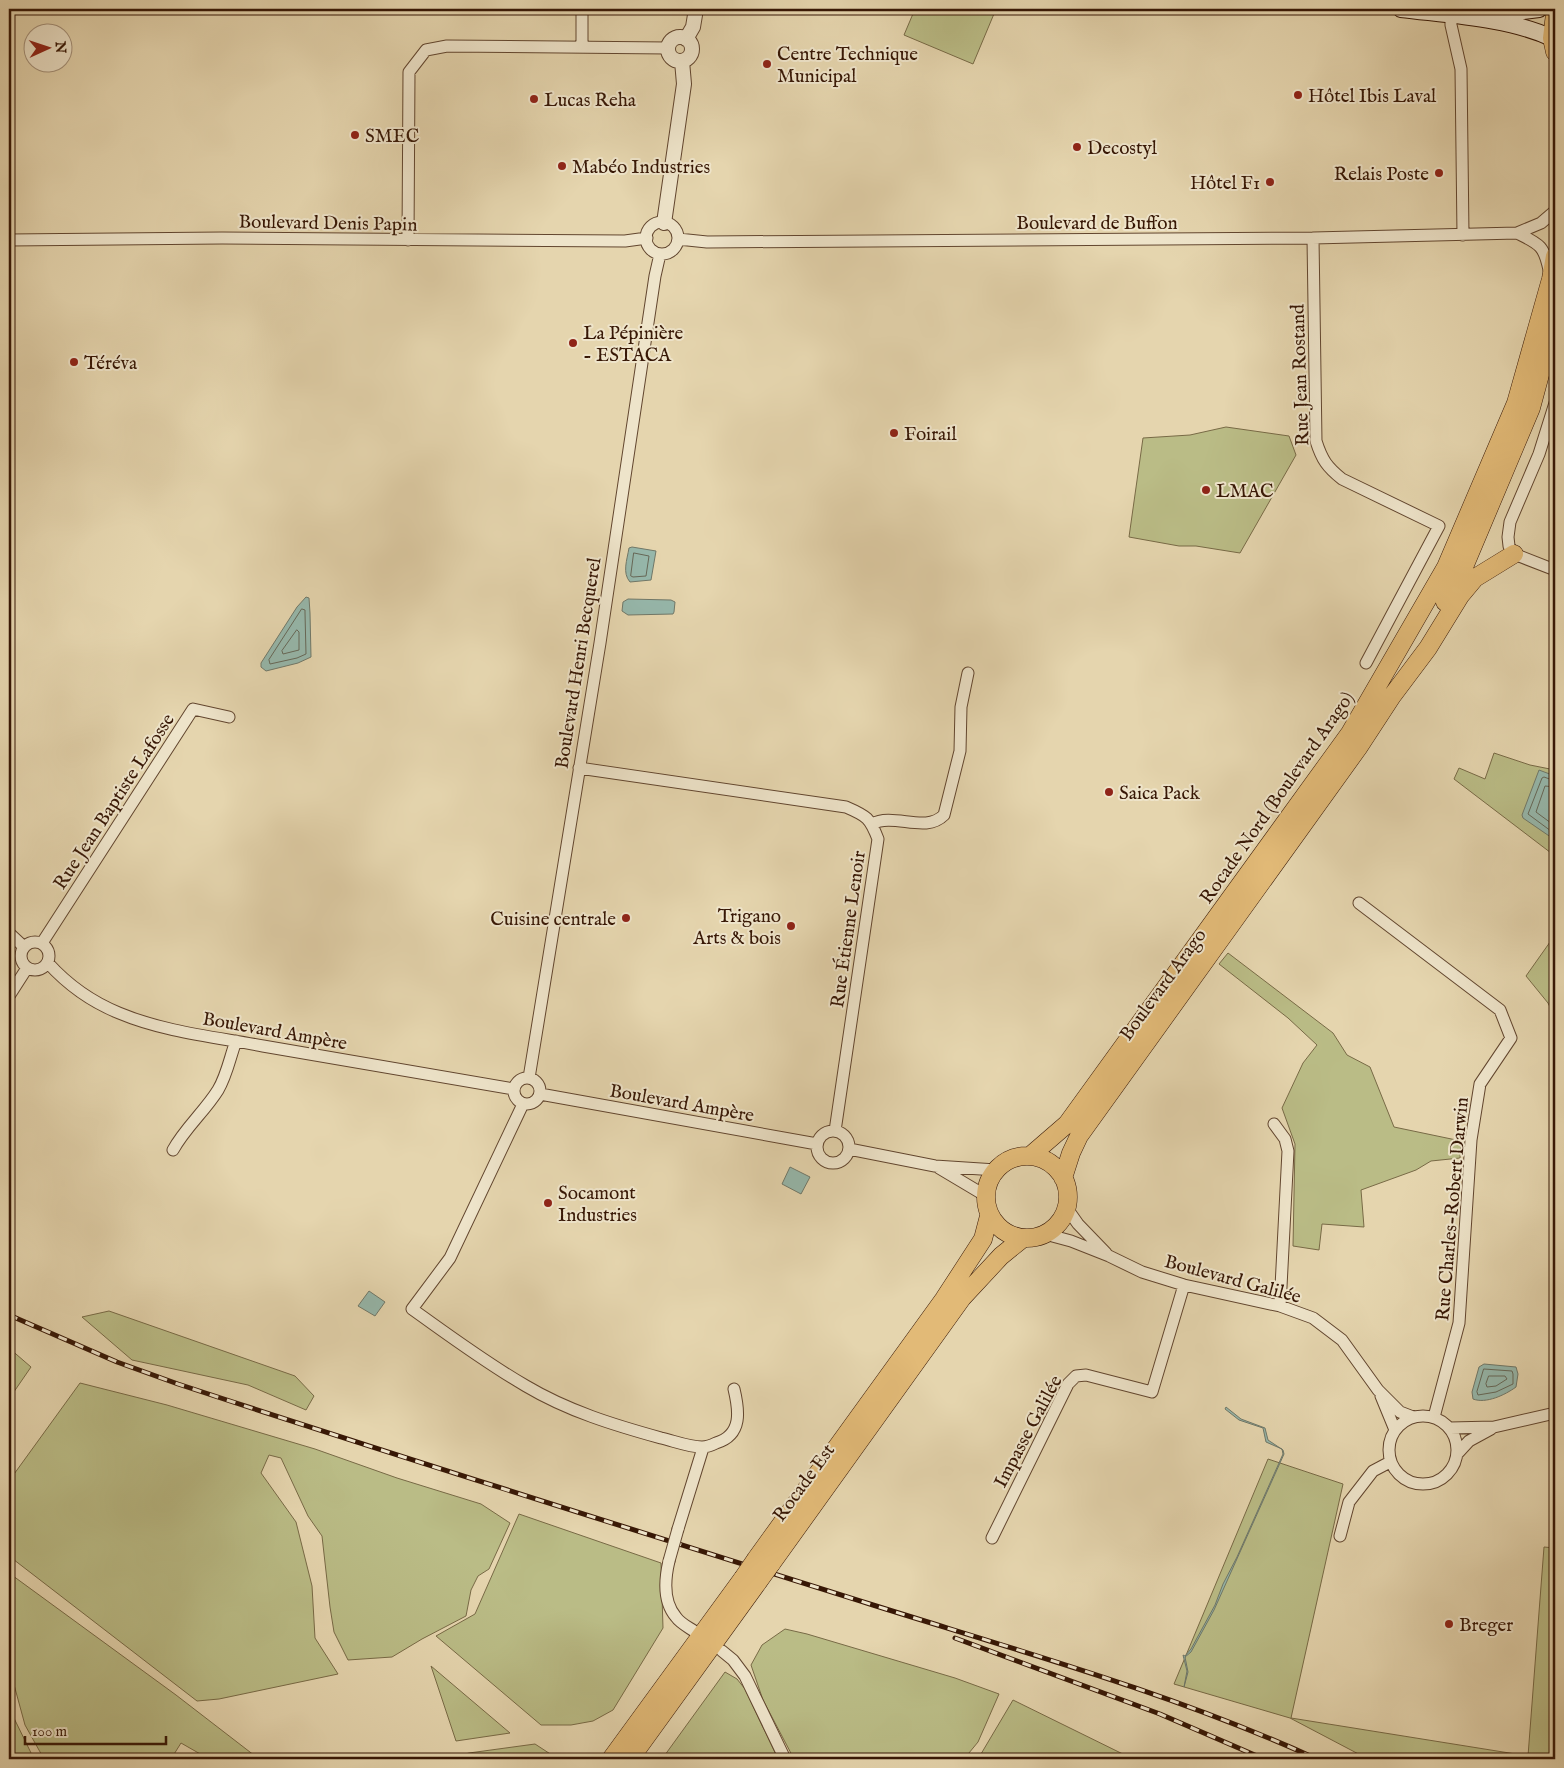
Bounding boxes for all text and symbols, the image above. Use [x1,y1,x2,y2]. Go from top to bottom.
north arrow [22,22,72,72]
text: N [51,40,69,54]
place label: Centre Technique Municipal [777,43,918,89]
marker: Centre Technique Municipal [761,58,773,70]
place label: Hôtel Ibis Laval [1308,85,1437,109]
place label: Lucas Reha [544,89,637,113]
marker: Hôtel Ibis Laval [1292,89,1304,101]
marker: Lucas Reha [528,93,540,105]
place label: SMEC [365,125,419,149]
marker: SMEC [349,129,361,141]
place label: Decostyl [1087,137,1158,161]
marker: Decostyl [1071,141,1083,153]
place label: Mabéo Industries [572,156,710,180]
marker: Mabéo Industries [556,160,568,172]
place label: Relais Poste [1334,163,1429,187]
marker: Relais Poste [1433,167,1445,179]
place label: Hôtel F1 [1190,172,1260,196]
marker: Hôtel F1 [1264,176,1276,188]
street label: Boulevard Denis Papin [238,210,418,238]
street label: Boulevard de Buffon [1016,212,1178,236]
street label: Rue Jean Rostand [1287,303,1315,446]
place label: La Pépinière - ESTACA [583,322,683,368]
marker: La Pépinière - ESTACA [567,337,579,349]
place label: Téréva [84,352,138,376]
marker: Téréva [68,356,80,368]
place label: Foirail [904,423,957,447]
marker: Foirail [888,427,900,439]
place label: LMAC [1216,480,1274,504]
marker: LMAC [1200,484,1212,496]
street label: Boulevard Henri Becquerel [550,555,608,771]
street label: Rocade Nord (Boulevard Arago) [1195,687,1360,909]
street label: Rue Jean Baptiste Lafosse [49,709,181,895]
place label: Saica Pack [1119,782,1201,806]
marker: Saica Pack [1103,786,1115,798]
street label: Rue Étienne Lenoir [825,849,872,1009]
place label: Trigano Arts & bois [692,905,781,951]
place label: Cuisine centrale [490,908,616,932]
marker: Cuisine centrale [620,912,632,924]
marker: Trigano Arts & bois [785,920,797,932]
street label: Boulevard Arago [1115,924,1212,1046]
street label: Boulevard Ampère [200,1007,349,1057]
street label: Boulevard Ampère [607,1079,756,1129]
street label: Rue Charles-Robert Darwin [1431,1096,1475,1322]
place label: Socamont Industries [558,1182,637,1228]
marker: Socamont Industries [542,1197,554,1209]
street label: Boulevard Galilée [1162,1250,1304,1310]
street label: Impasse Galilée [989,1371,1069,1492]
street label: Rocade Est [768,1439,841,1527]
place label: Breger [1459,1614,1513,1638]
marker: Breger [1443,1618,1455,1630]
scale bar [25,1713,166,1745]
text: 100 m [32,1722,68,1741]

